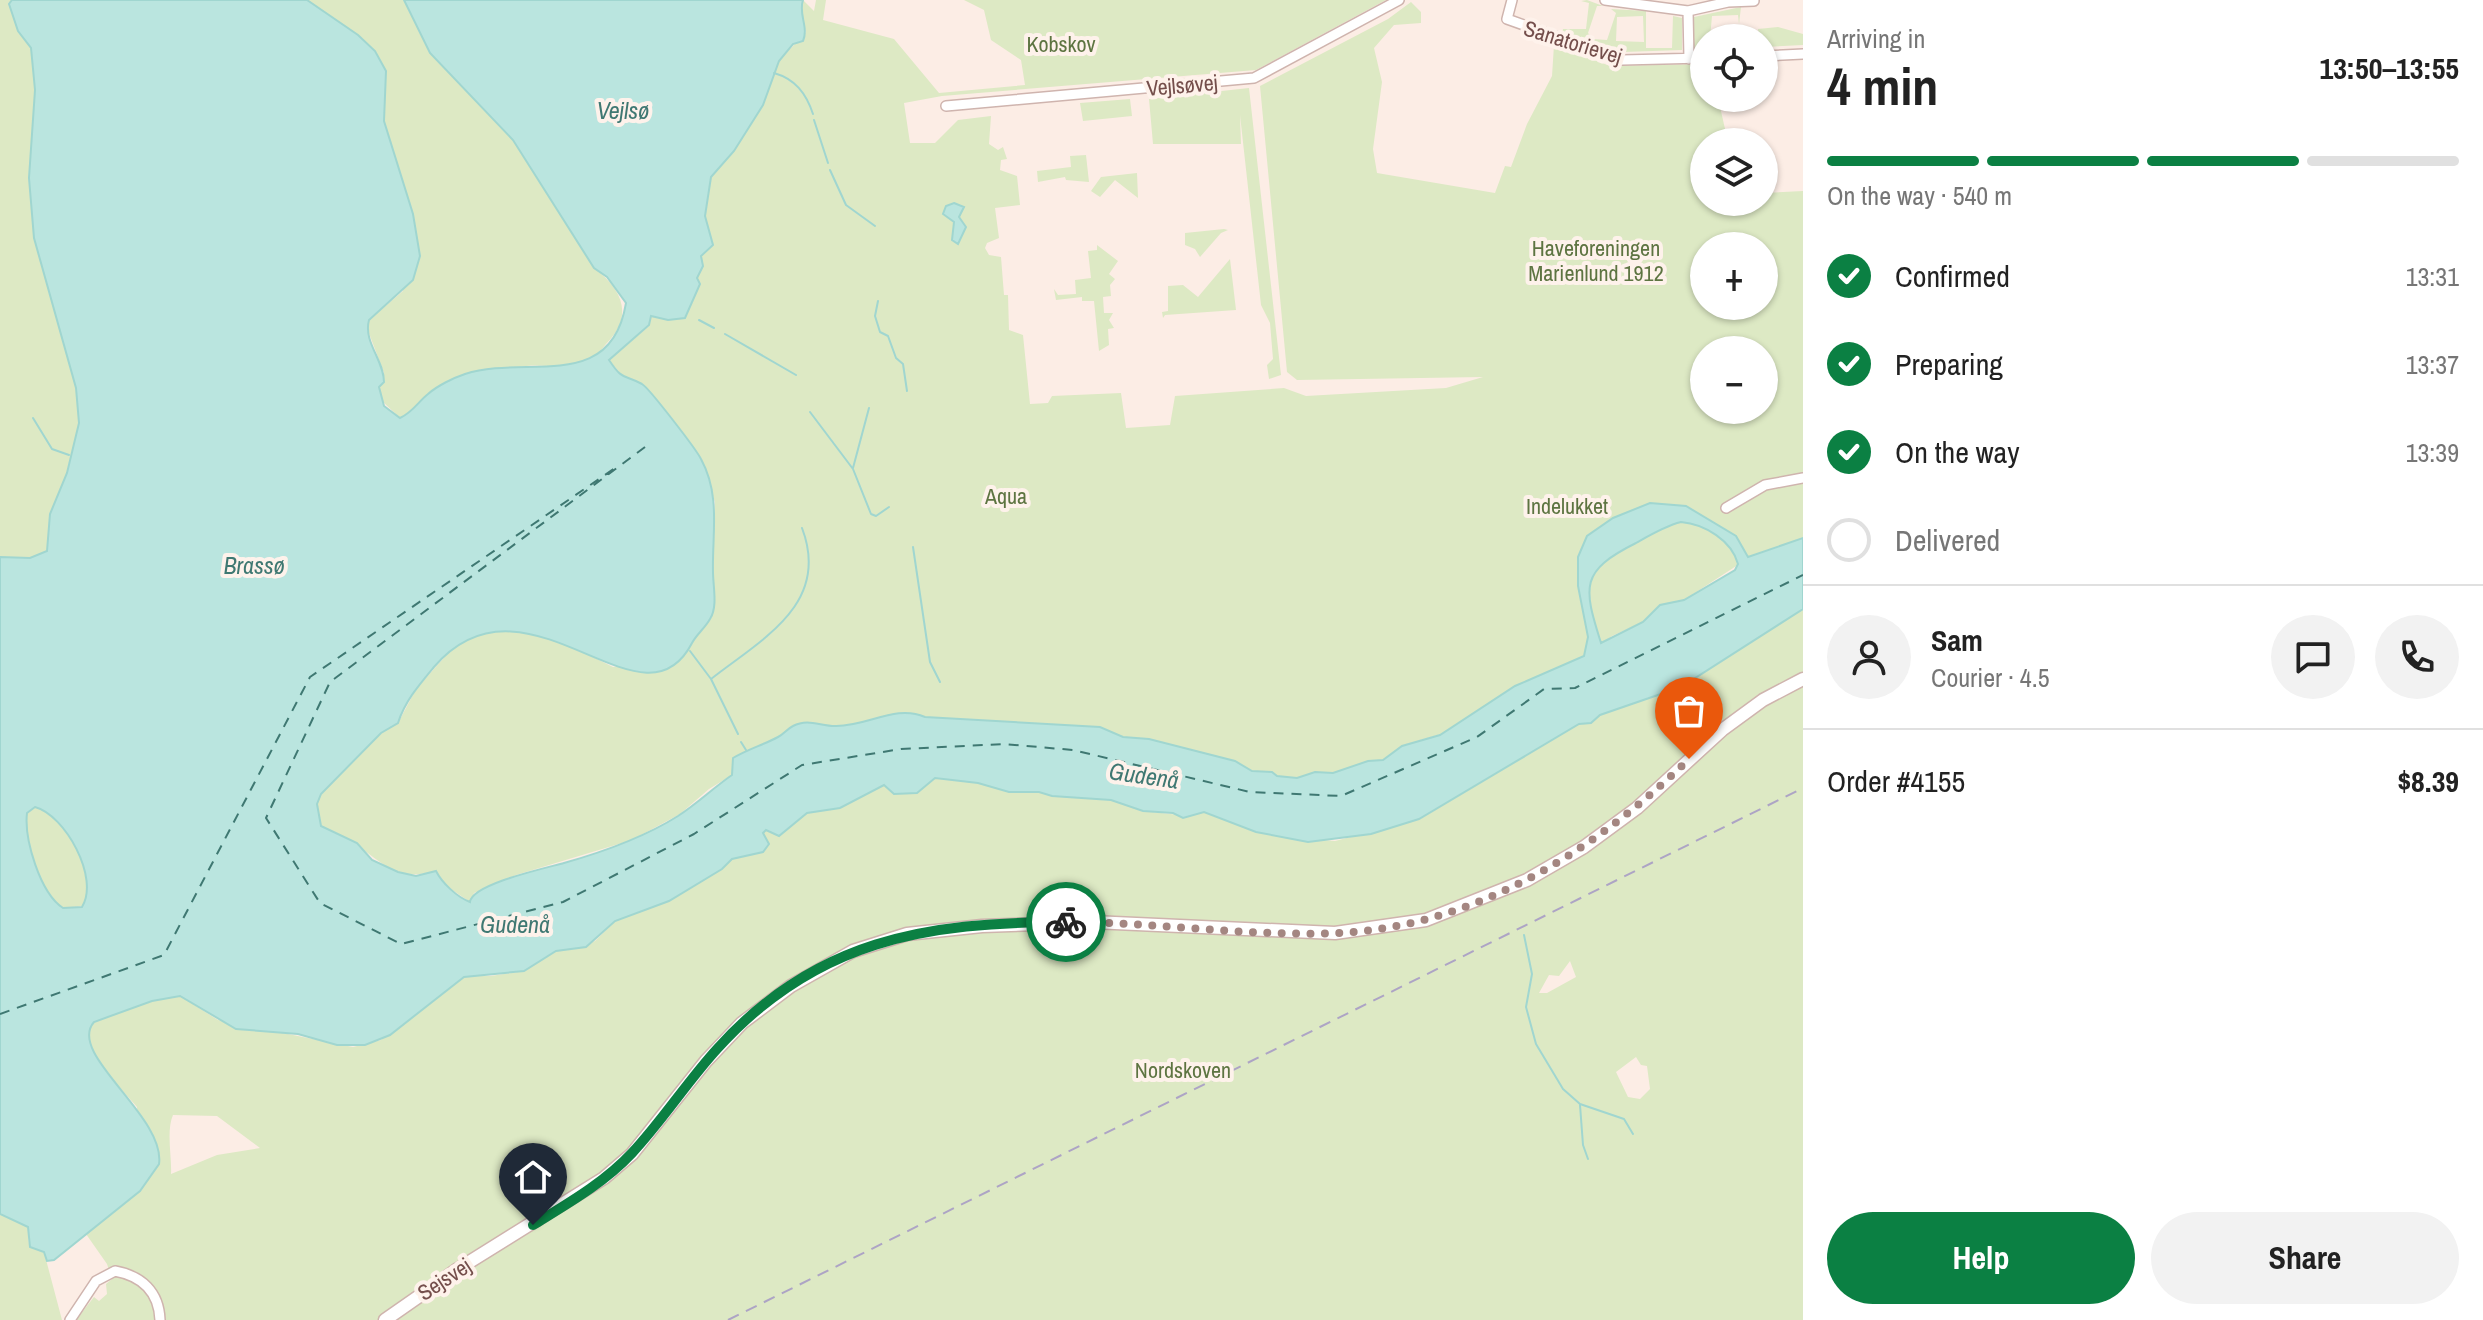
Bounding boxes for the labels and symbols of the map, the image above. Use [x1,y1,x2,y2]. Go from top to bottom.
street label: Sanatorievej [1520,13,1626,71]
park label: Kobskov [1026,29,1096,59]
street label: Vejlsøvej [1145,67,1219,103]
water label: Vejlsø [597,94,649,126]
park label: Haveforeningen Marienlund 1912 [1528,233,1664,288]
park label: Aqua [984,481,1027,511]
park label: Indelukket [1526,491,1608,521]
water label: Brassø [223,549,285,581]
pin [1655,677,1723,759]
water label: Gudenå [1107,754,1181,796]
courier [1026,882,1106,962]
water label: Gudenå [480,908,550,940]
park label: Nordskoven [1135,1055,1231,1085]
pin [499,1143,567,1225]
street label: Sejsvej [411,1251,477,1307]

